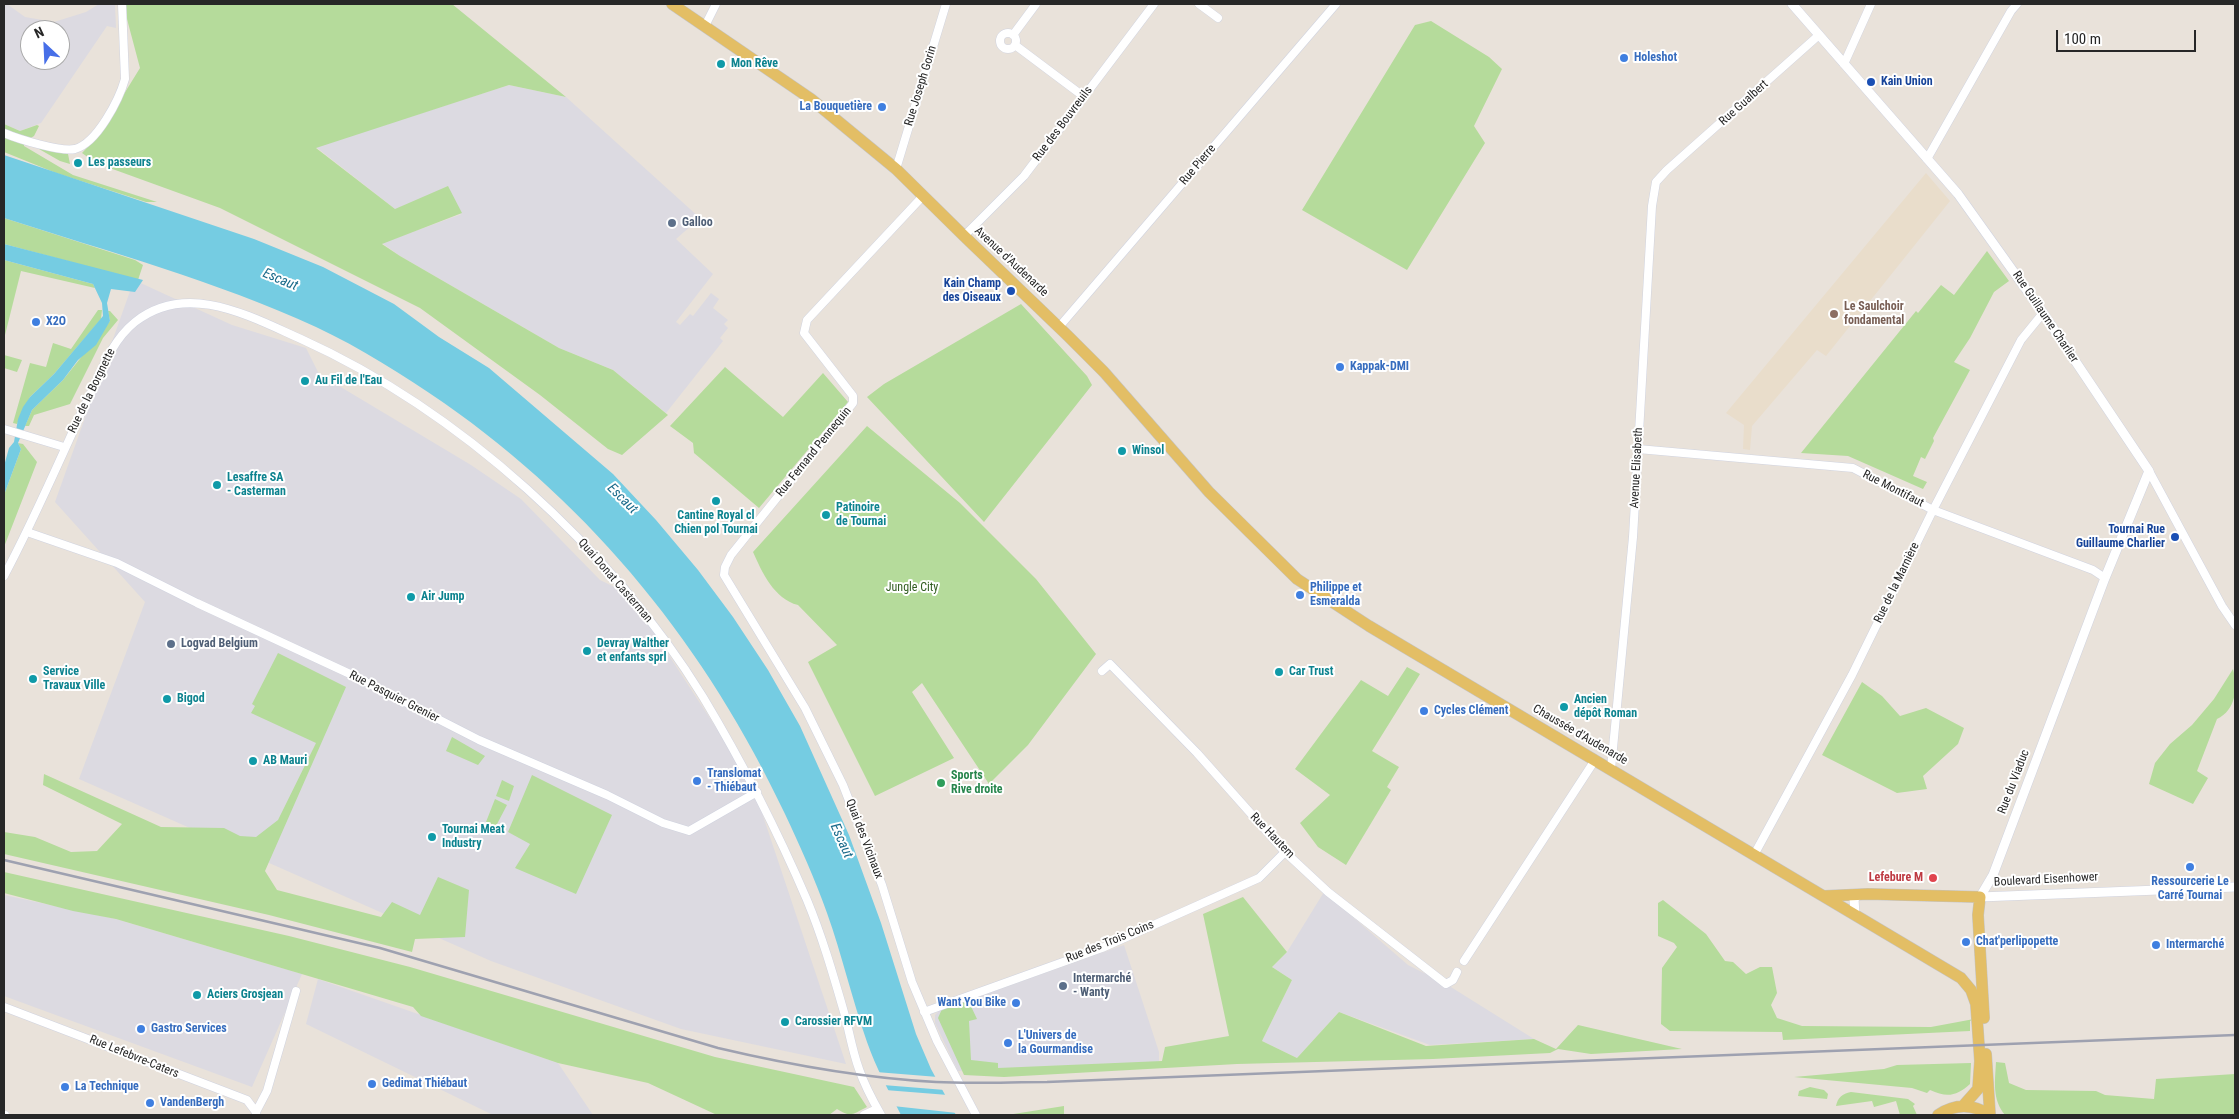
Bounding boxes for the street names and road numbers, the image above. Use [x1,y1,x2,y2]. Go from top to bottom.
street label: Rue Joseph Gorin [902,44,940,128]
street label: Rue Gualbert [1717,77,1771,129]
street label: Rue des Bouvreuils [1030,84,1096,164]
street label: Rue Pierre [1177,142,1219,188]
street label: Avenue d'Audenarde [971,224,1051,300]
street label: Rue Guillaume Charlier [2009,268,2081,366]
street label: Rue de la Borgnette [65,346,119,436]
street label: Rue Fernand Pennequin [773,404,855,500]
street label: Avenue Elisabeth [1628,427,1646,509]
street label: Rue Montifaut [1860,467,1926,511]
street label: Quai Donat Casterman [575,536,655,626]
street label: Rue de la Marnière [1871,540,1923,626]
street label: Rue Pasquier Grenier [347,668,441,726]
street label: Chaussée d'Audenarde [1530,702,1630,768]
street label: Rue du Viaduc [1995,748,2033,816]
street label: Quai des Vicinaux [842,797,886,881]
street label: Rue Hautem [1247,810,1297,862]
street label: Boulevard Eisenhower [1994,870,2098,890]
street label: Rue des Trois Coins [1064,918,1156,966]
street label: Rue Lefebvre-Caters [87,1033,181,1081]

